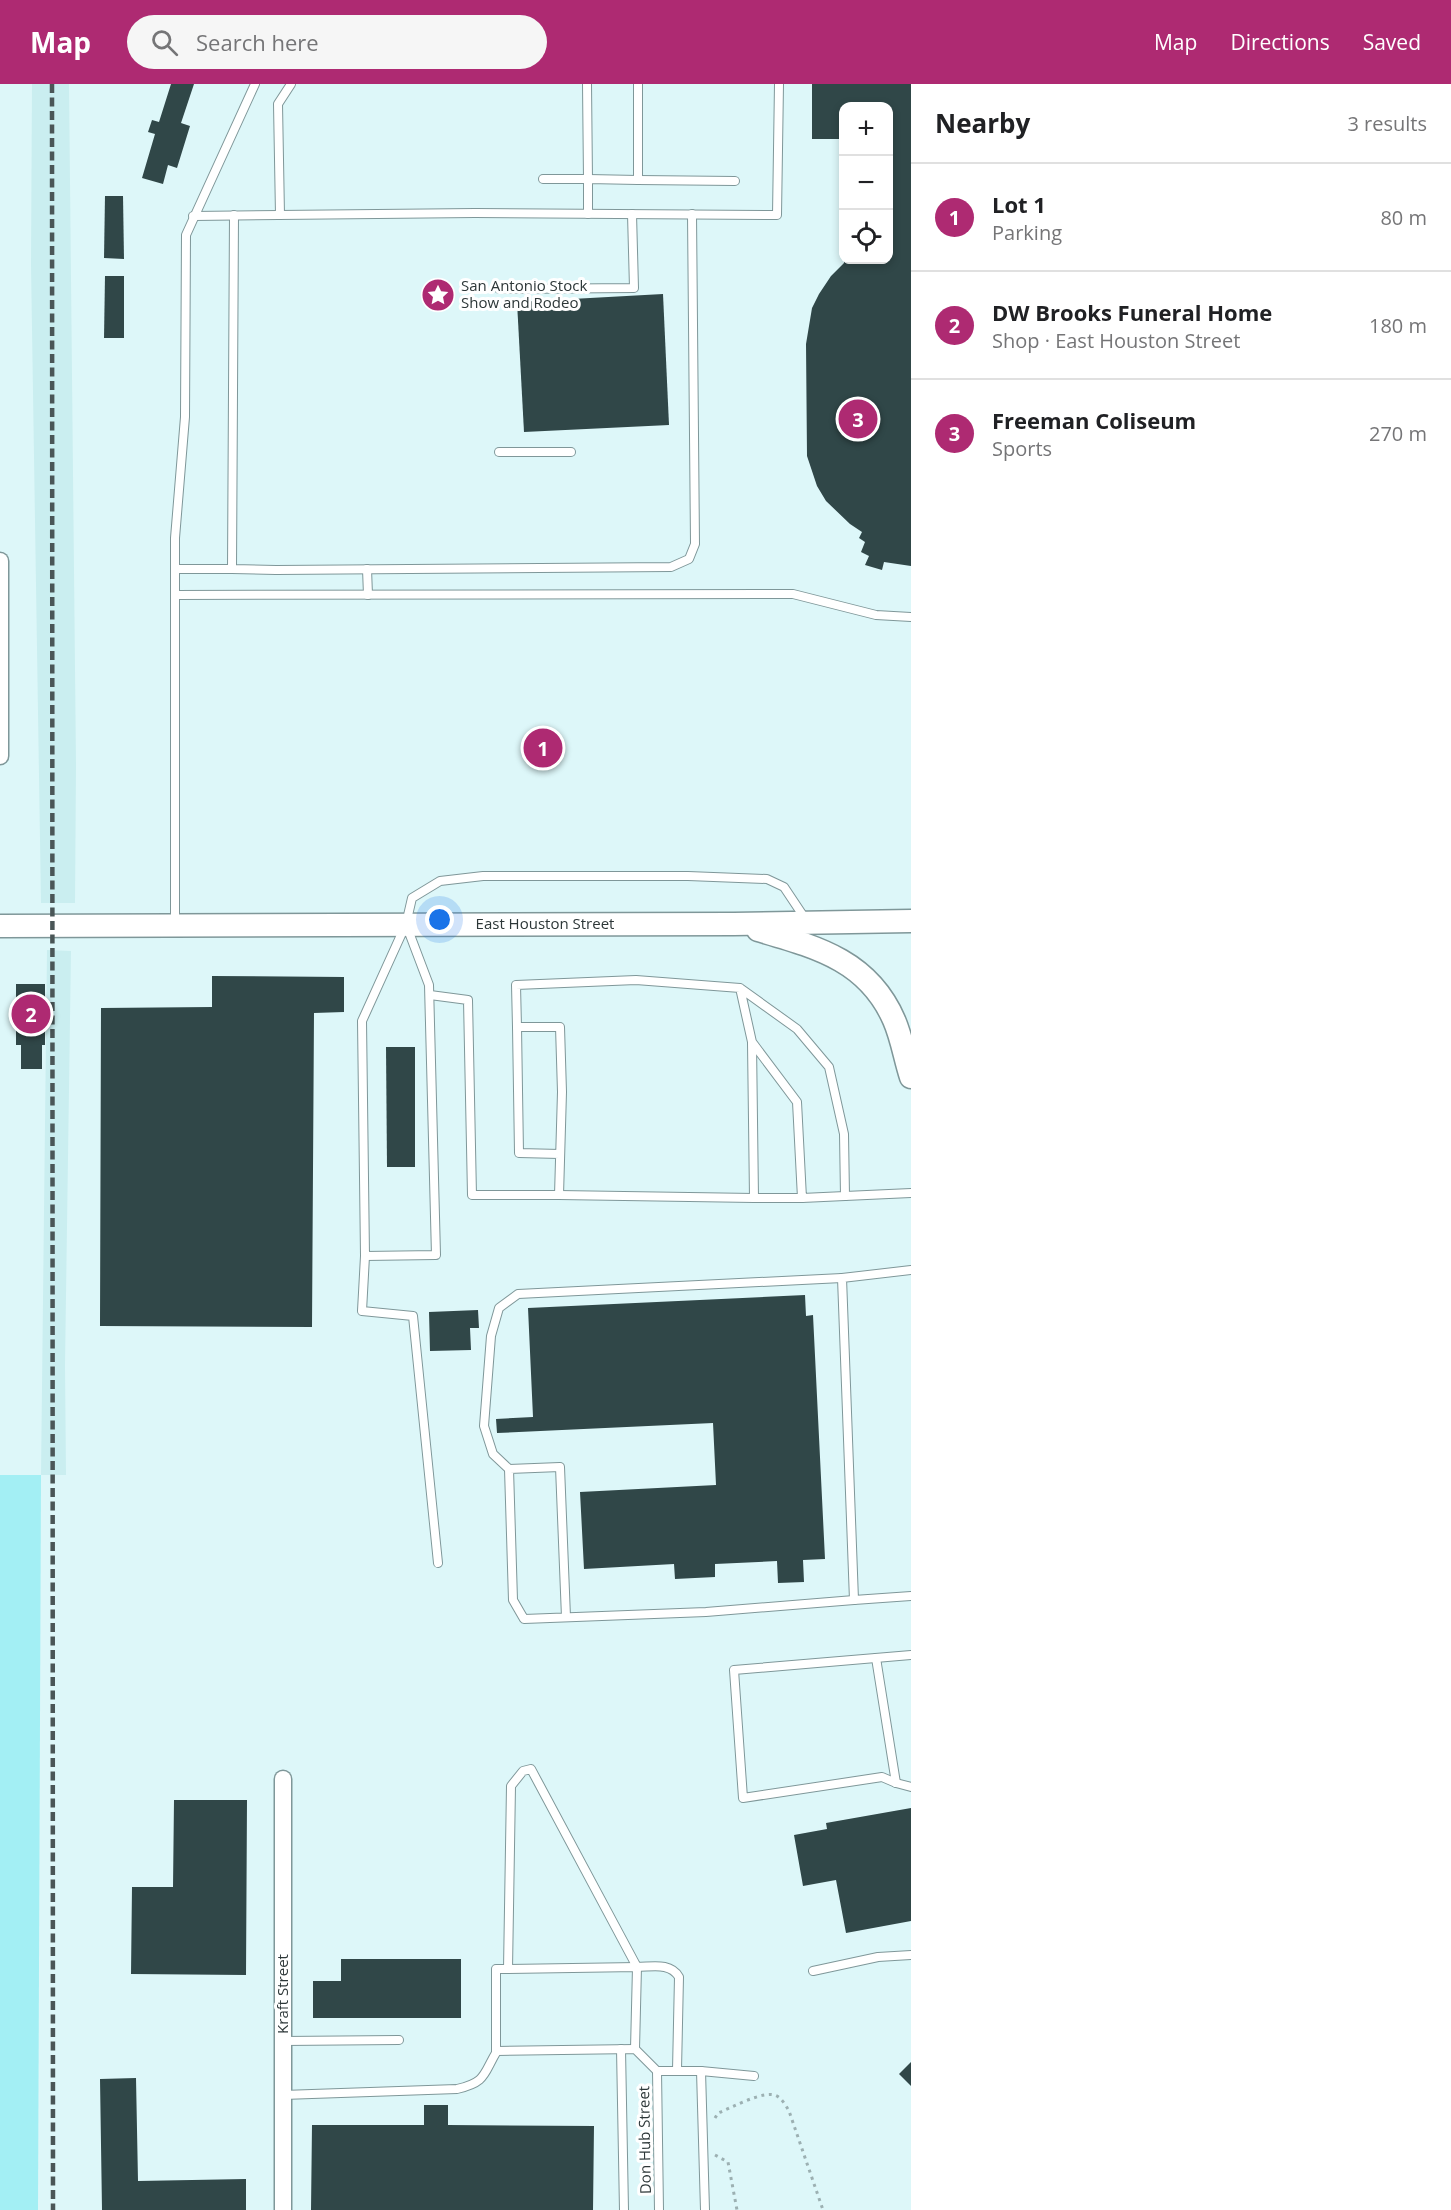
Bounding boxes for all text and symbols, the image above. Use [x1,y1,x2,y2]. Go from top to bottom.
search box [127,15,547,69]
text: Map [30,23,91,61]
icon: search [148,26,181,59]
text: Search here [196,27,319,57]
text: Map [1154,28,1197,56]
text: Directions [1230,28,1330,56]
text: Saved [1363,28,1421,56]
map controls [839,102,893,264]
button: + [839,102,893,156]
text: Nearby [935,105,1030,141]
text: 3 results [1347,110,1427,137]
button: − [839,156,893,210]
text: Lot 1 [992,189,1046,219]
text: 1 [949,204,960,231]
text: 80 m [1380,204,1427,231]
button: locate [839,210,893,264]
text: Parking [992,219,1062,246]
place label: San Antonio Stock Show and Rodeo [461,275,587,312]
place icon: San Antonio Stock Show and Rodeo [420,277,456,313]
text: DW Brooks Funeral Home [992,297,1272,327]
text: 2 [949,312,960,339]
text: 180 m [1369,312,1427,339]
text: Shop · East Houston Street [992,327,1240,354]
pin: 3 [838,396,878,442]
text: Freeman Coliseum [992,405,1196,435]
text: 3 [949,420,960,447]
text: 270 m [1369,420,1427,447]
text: Sports [992,435,1052,462]
pin: 1 [524,726,562,770]
your location [425,905,454,934]
street label: East Houston Street [476,913,614,933]
pin: 2 [12,992,51,1036]
street label: Kraft Street [272,1954,292,2034]
street label: Don Hub Street [633,2086,655,2194]

